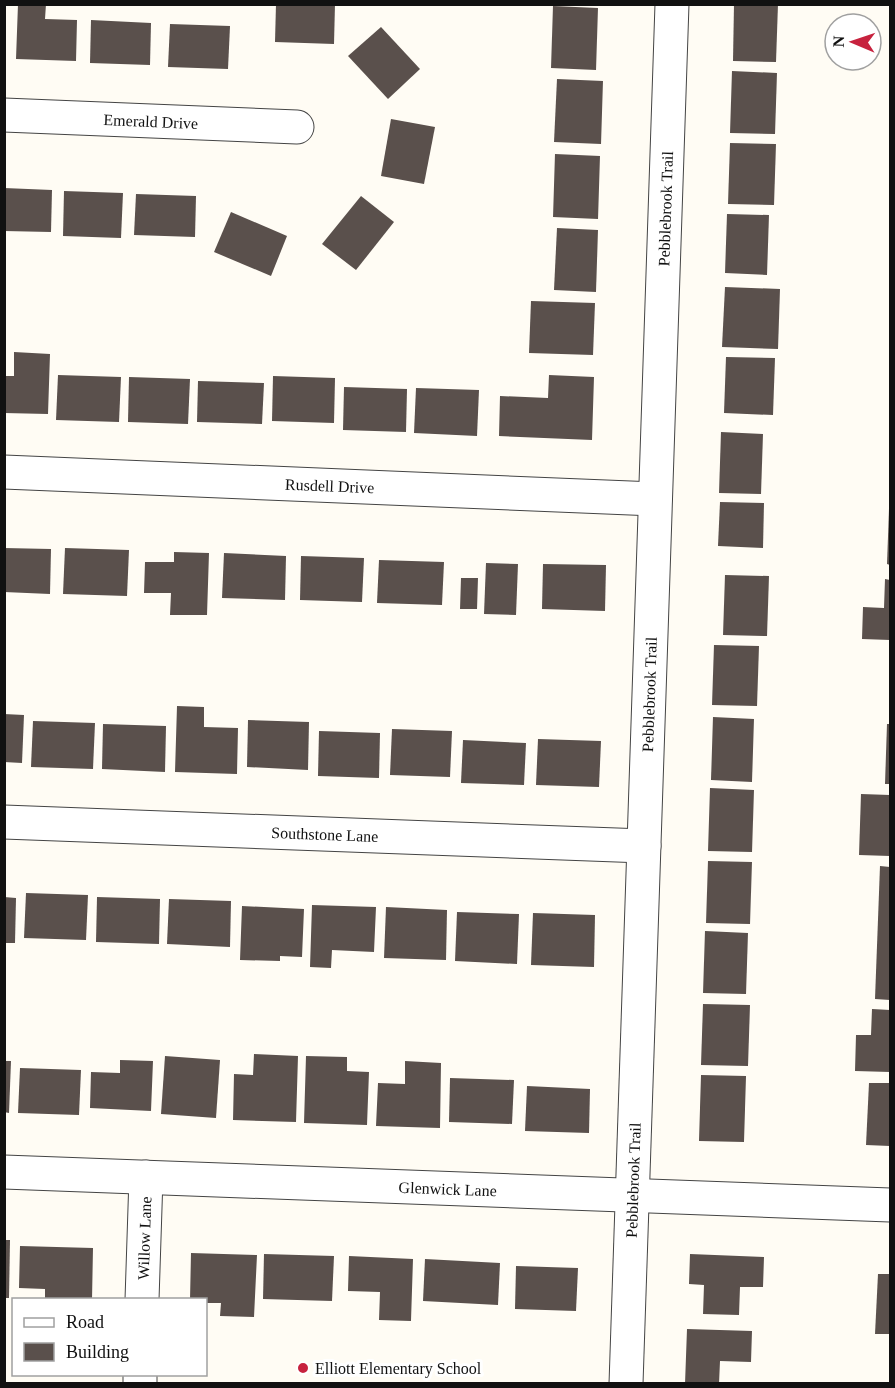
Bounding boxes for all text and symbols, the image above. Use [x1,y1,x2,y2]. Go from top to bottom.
north arrow [823,12,883,72]
text: N [830,35,847,48]
street label: Emerald Drive [103,111,199,132]
street label: Pebblebrook Trail [655,150,676,267]
street label: Rusdell Drive [285,476,375,496]
street label: Pebblebrook Trail [639,636,660,752]
street label: Southstone Lane [271,824,379,845]
street label: Pebblebrook Trail [623,1122,644,1238]
street label: Glenwick Lane [398,1179,497,1199]
street label: Willow Lane [135,1196,154,1280]
legend [12,1298,207,1376]
text: Road [66,1312,104,1332]
text: Building [66,1342,129,1362]
place label: Elliott Elementary School [315,1360,482,1378]
marker: Elliott Elementary School [296,1361,310,1375]

